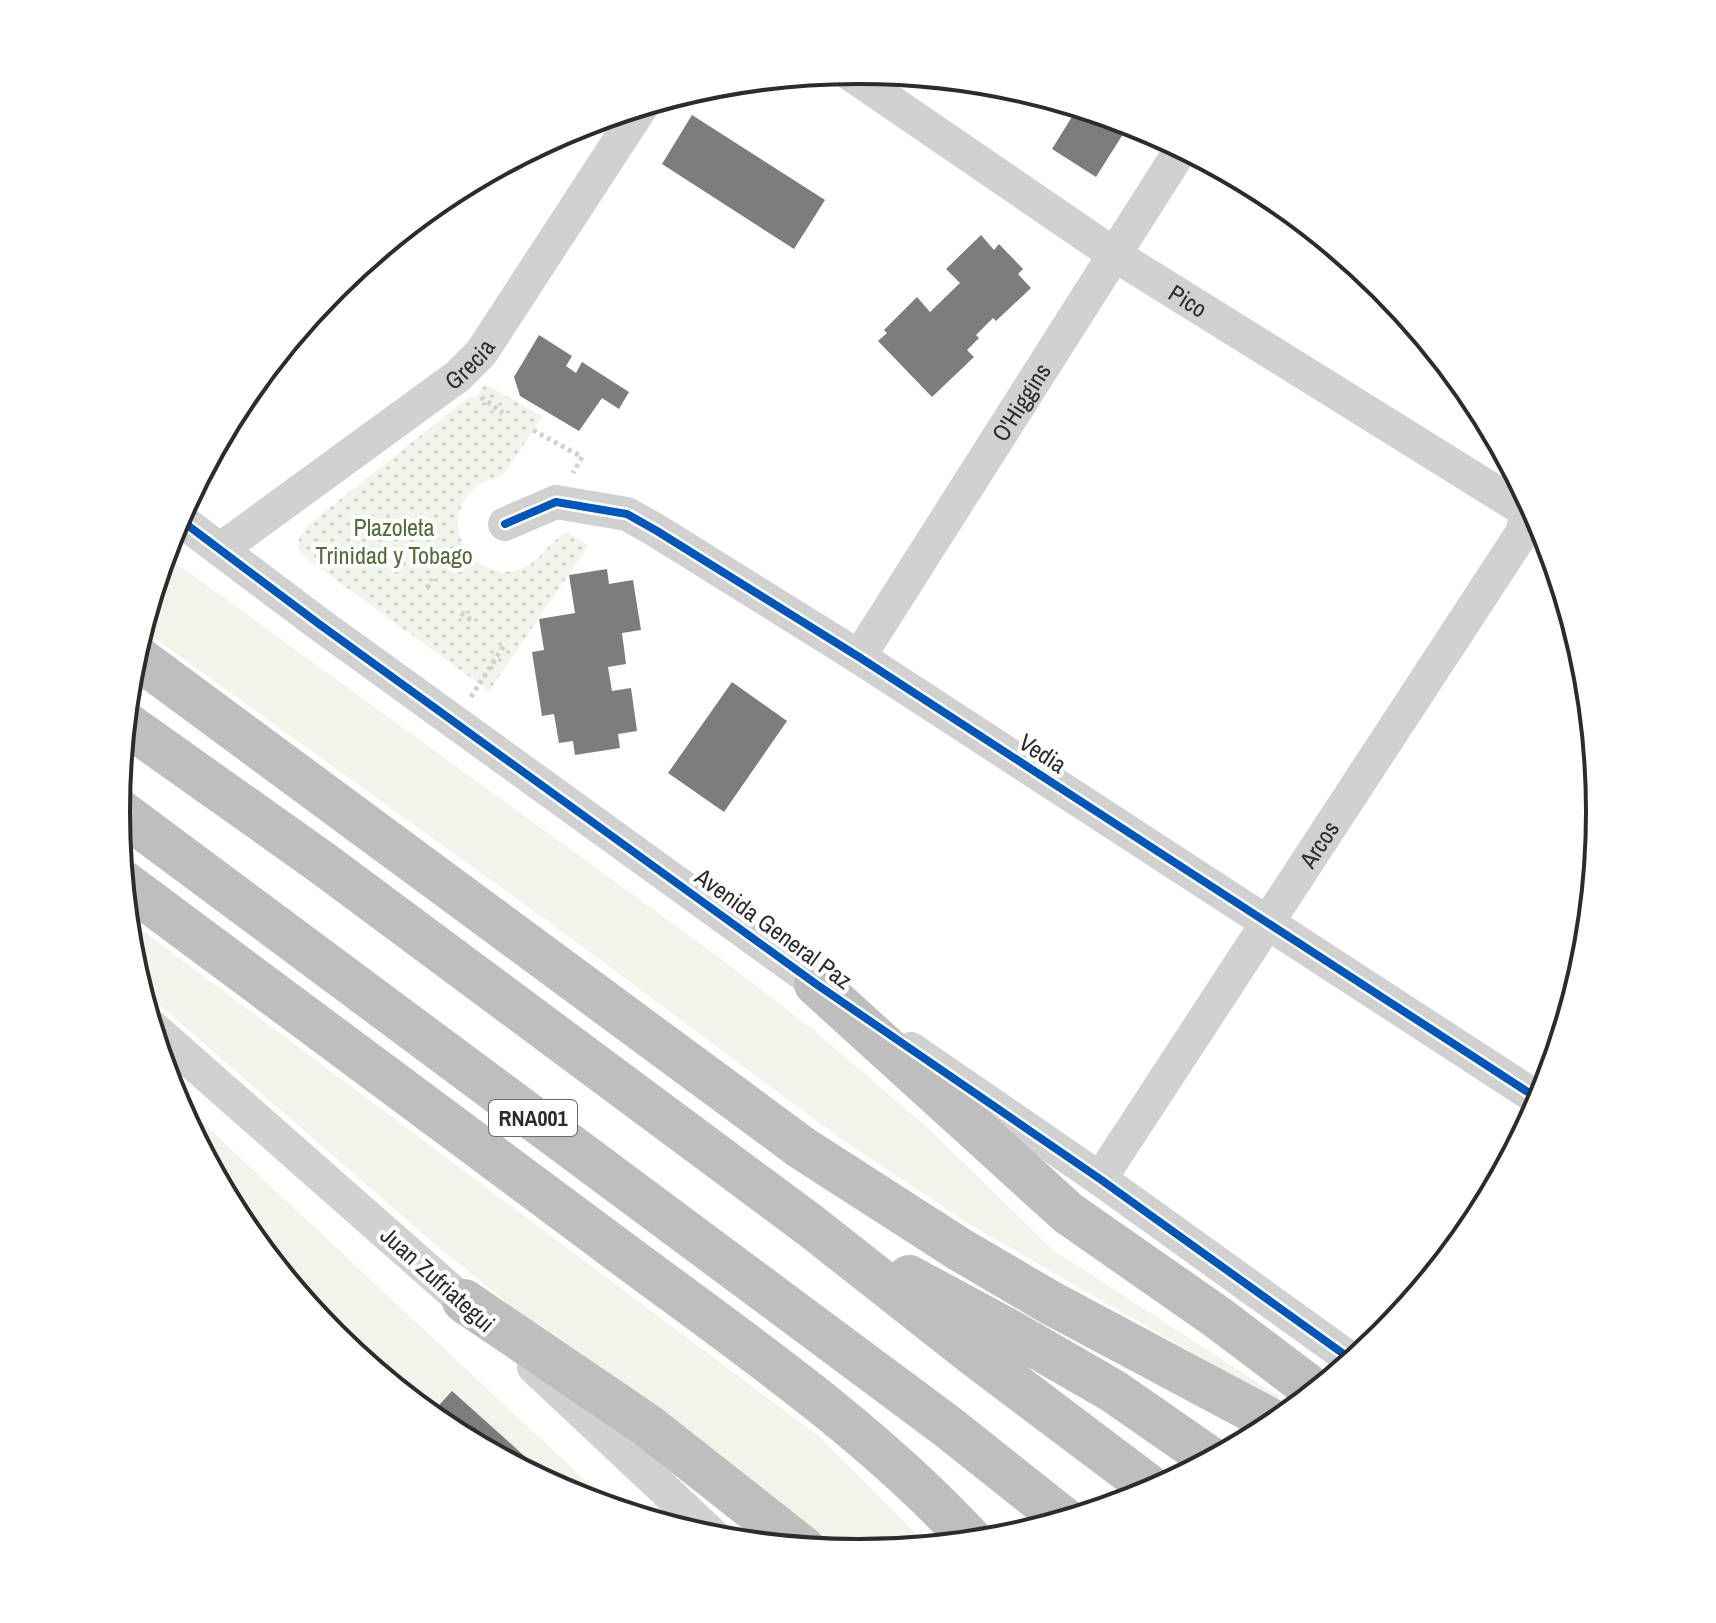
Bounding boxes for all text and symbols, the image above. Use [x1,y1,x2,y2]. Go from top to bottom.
street label: Pico [1163,277,1213,325]
street label: Grecia [438,333,502,397]
street label: O'Higgins [984,357,1058,447]
park label: Plazoleta Trinidad y Tobago [315,511,473,571]
street label: Vedia [1013,726,1073,780]
street label: Arcos [1291,814,1346,875]
street label: Avenida General Paz [688,860,859,996]
road number: RNA001 [489,1100,577,1136]
street label: Juan Zufriategui [374,1219,502,1339]

